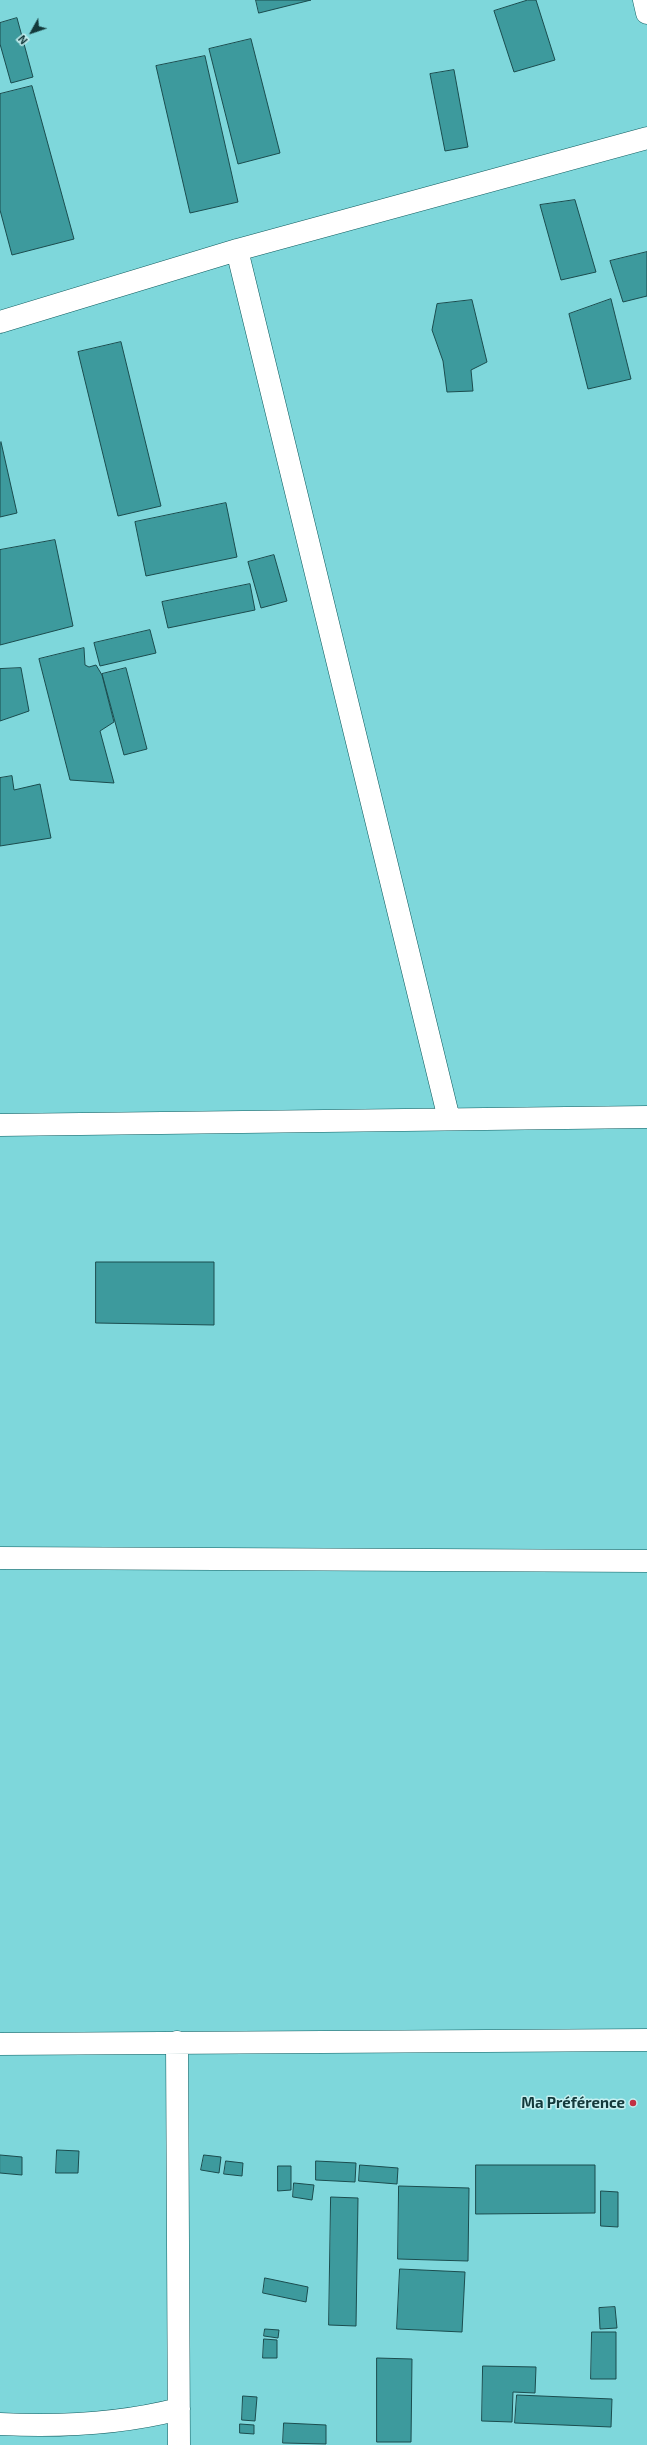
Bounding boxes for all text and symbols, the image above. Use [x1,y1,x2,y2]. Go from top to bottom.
north arrow [12,12,52,52]
text: N [15,33,30,47]
place label: Ma Préférence [521,2094,625,2112]
marker: Ma Préférence [628,2098,638,2108]

